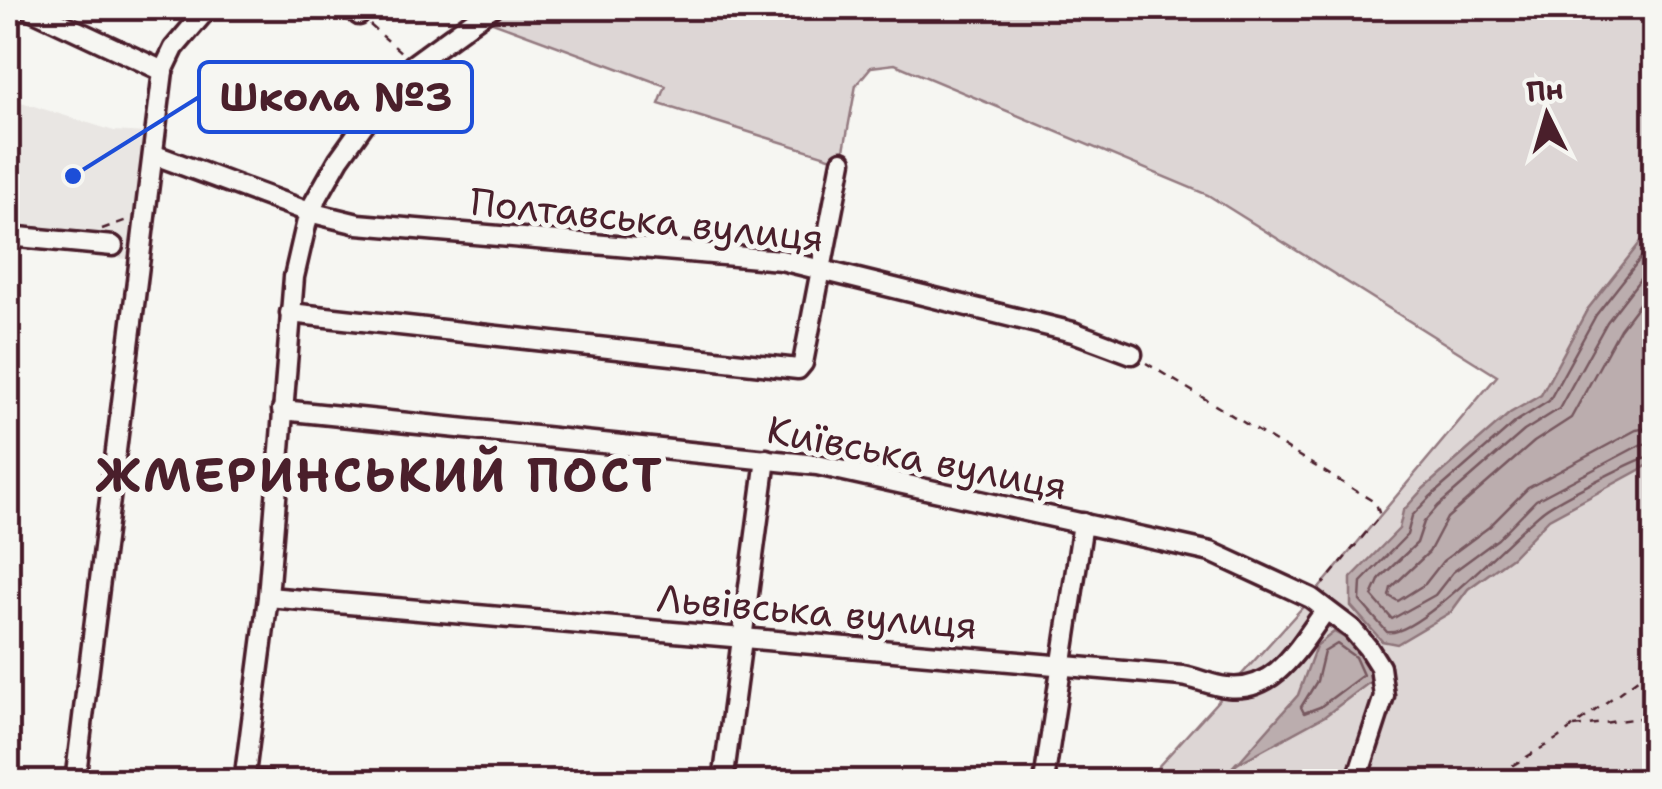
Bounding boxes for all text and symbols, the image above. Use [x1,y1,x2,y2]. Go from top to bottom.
callout: Школа №3 [199,62,472,132]
north arrow [1497,65,1597,165]
text: Школа №3 [220,70,452,124]
text: Пн [1525,70,1565,111]
street label: Полтавська вулиця [468,176,826,263]
street label: Київська вулиця [763,403,1072,512]
district label: ЖМЕРИНСЬКИЙ ПОСТ [96,443,664,507]
street label: Львівська вулиця [655,572,979,651]

